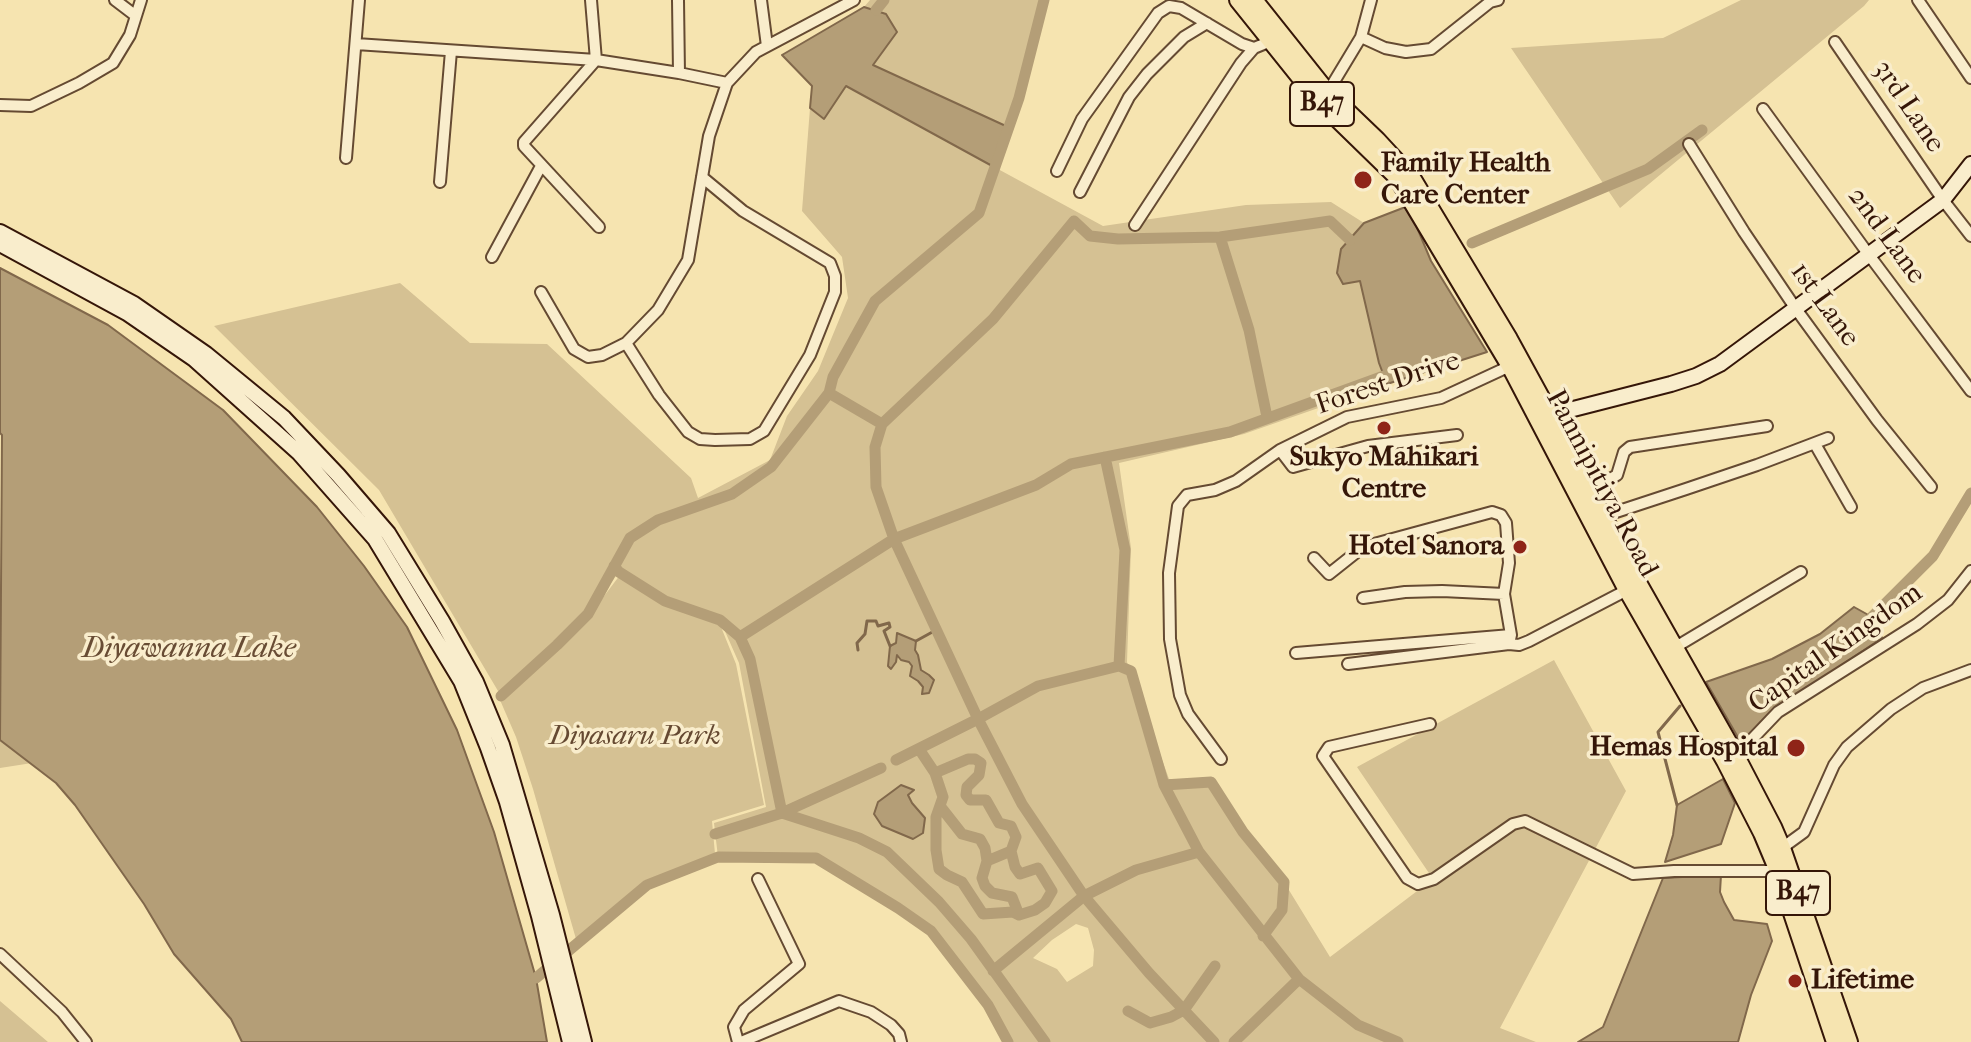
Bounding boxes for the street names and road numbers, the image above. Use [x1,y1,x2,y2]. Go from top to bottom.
street label: 3rd Lane [1865,54,1951,160]
road number: B47 [1290,82,1354,126]
street label: 2nd Lane [1840,181,1932,291]
street label: 1st Lane [1782,256,1866,354]
street label: Forest Drive [1312,345,1464,423]
street label: Pannipitiya Road [1538,385,1664,583]
street label: Capital Kingdom [1743,577,1929,721]
road number: B47 [1766,871,1830,915]

